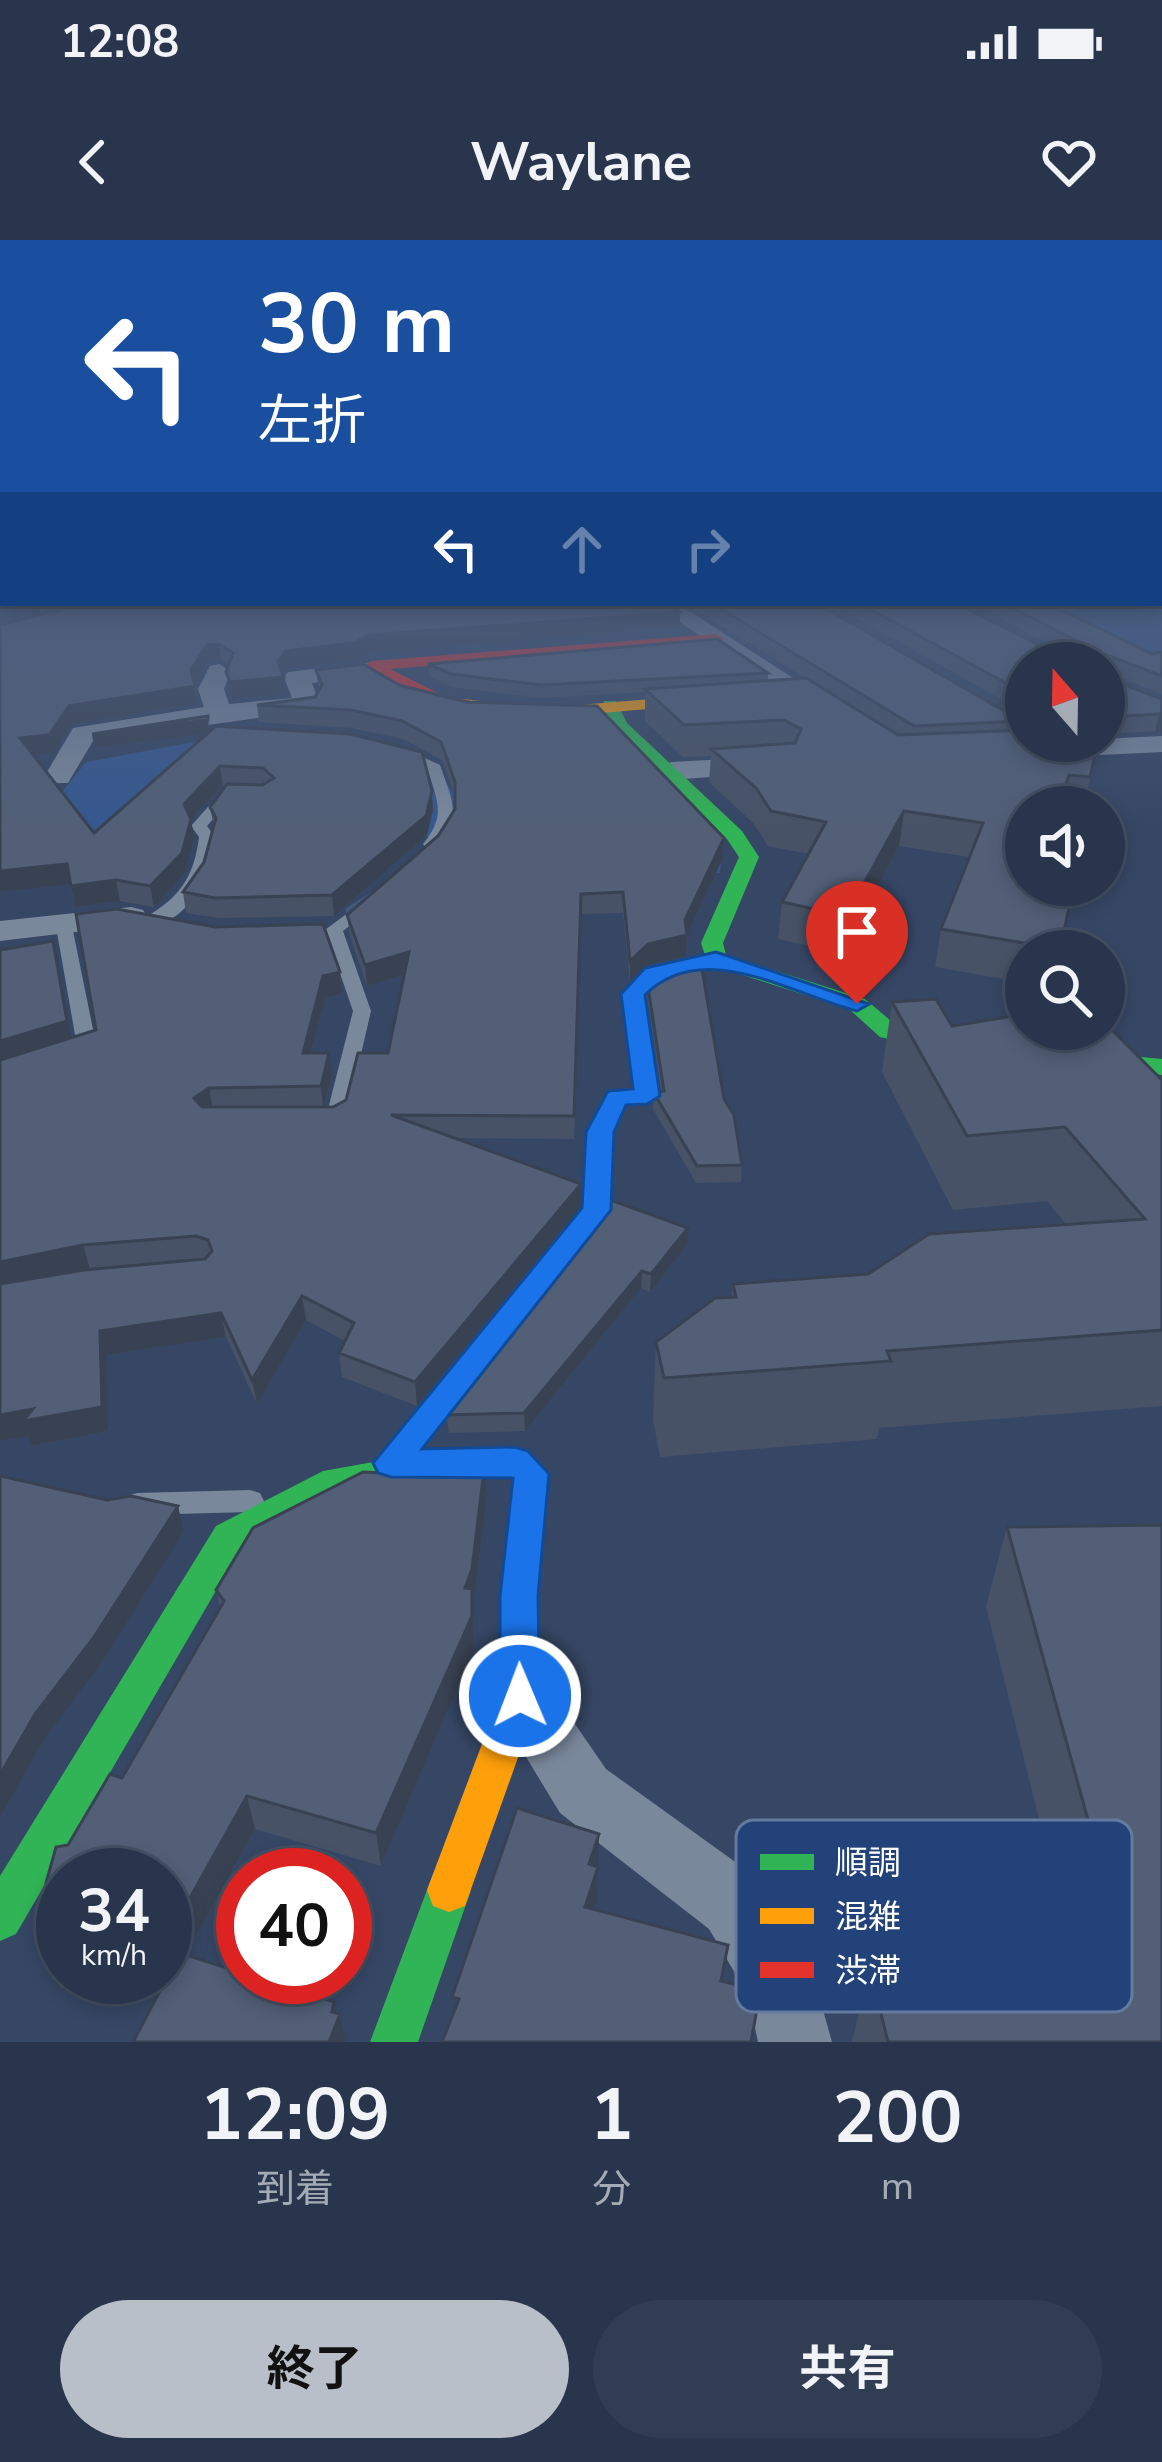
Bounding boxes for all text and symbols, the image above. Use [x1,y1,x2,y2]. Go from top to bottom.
text: 12:08 [60,12,179,73]
text: Waylane [470,125,692,199]
icon: back [60,129,126,195]
icon: heart [1036,129,1102,195]
text: 30 m [258,267,455,382]
icon: left [60,288,216,444]
text: 左折 [258,384,366,458]
icon: left [423,516,489,582]
icon: ahead [549,516,615,582]
icon: right [675,516,741,582]
north arrow [1005,642,1125,762]
map controls [1005,642,1125,1050]
button: sound [1005,786,1125,906]
pin [806,881,908,1004]
icon: arrive [824,899,890,965]
button: search [1005,930,1125,1050]
position arrow [457,1633,583,1759]
legend [736,1820,1132,2012]
text: 順調 [835,1841,901,1886]
speed limit sign: 40 [216,1848,372,2004]
text: 34 [78,1870,150,1952]
text: 混雑 [835,1895,901,1940]
text: km/h [81,1935,147,1976]
text: 渋滞 [835,1949,901,1994]
text: 12:09 [200,2066,390,2164]
text: 1 [590,2066,633,2164]
text: 200 [833,2069,962,2167]
text: m [881,2160,914,2213]
text: 到着 [256,2163,334,2216]
text: 分 [592,2163,631,2216]
button: 終了 [60,2300,569,2438]
button: 共有 [593,2300,1102,2438]

